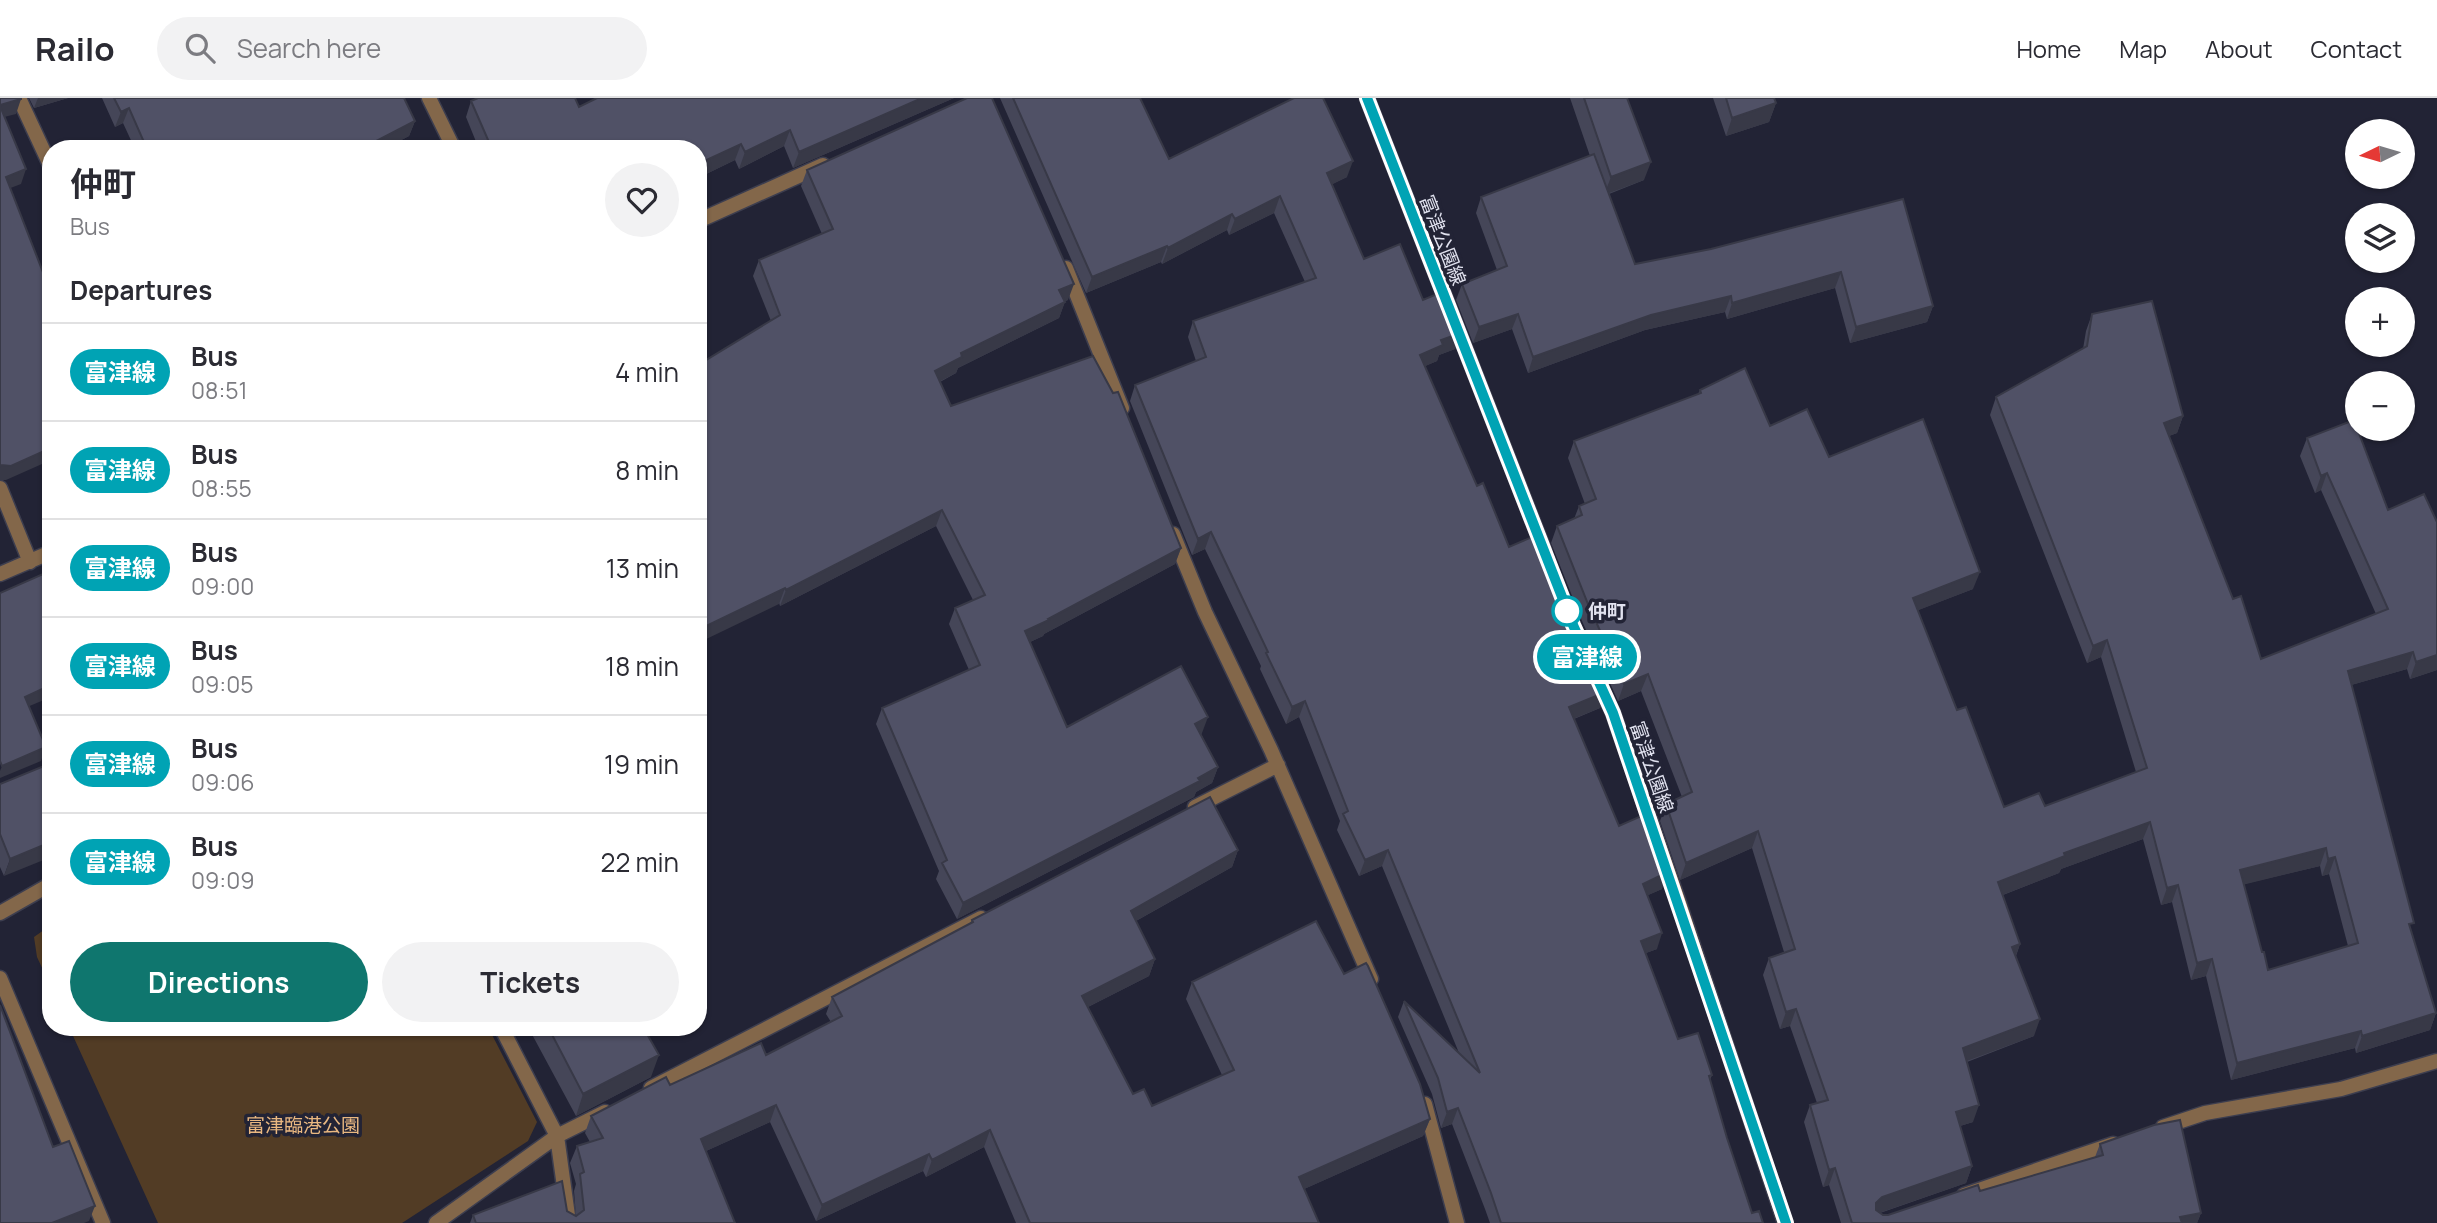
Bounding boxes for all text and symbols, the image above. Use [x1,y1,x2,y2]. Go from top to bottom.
search box [157,17,647,80]
text: Railo [35,26,115,71]
icon: search [181,29,219,67]
text: Search here [237,30,381,66]
text: Home [2016,32,2081,65]
text: Map [2119,32,2167,65]
text: About [2205,32,2273,65]
text: Contact [2311,32,2402,65]
north arrow [2345,119,2415,189]
map controls [2345,119,2415,441]
text: 仲町 [70,161,136,206]
button: heart [605,163,679,237]
street label: 富津公園線 [1414,191,1472,289]
button: layers [2345,203,2415,273]
text: Bus [70,210,110,242]
text: Departures [70,272,212,308]
button: + [2345,287,2415,357]
text: Bus [191,338,238,374]
text: 4 min [615,354,679,390]
text: 富津線 [84,355,156,388]
button: − [2345,371,2415,441]
text: 08:51 [191,374,248,406]
text: Bus [191,436,238,472]
text: 8 min [615,452,679,488]
text: 富津線 [84,453,156,486]
text: 08:55 [191,472,252,504]
text: Bus [191,534,238,570]
text: 13 min [606,550,679,586]
text: 富津線 [84,551,156,584]
text: 09:00 [191,570,254,602]
marker: 仲町 [1552,596,1582,626]
place label: 仲町 [1588,598,1626,624]
text: Bus [191,632,238,668]
line badge: 富津線 [1547,634,1627,680]
text: 富津線 [1551,640,1623,673]
text: 18 min [605,648,679,684]
text: 富津線 [84,649,156,682]
text: 09:05 [191,668,254,700]
street label: 富津公園線 [1624,718,1680,816]
text: Bus [191,730,238,766]
text: 19 min [604,746,679,782]
text: 富津線 [84,747,156,780]
text: 09:06 [191,766,254,798]
text: Bus [191,828,238,864]
text: 22 min [601,844,679,880]
text: 富津線 [84,845,156,878]
text: 09:09 [191,864,254,896]
button: Directions [70,942,368,1022]
button: Tickets [382,942,679,1022]
park label: 富津臨港公園 [246,1112,360,1138]

